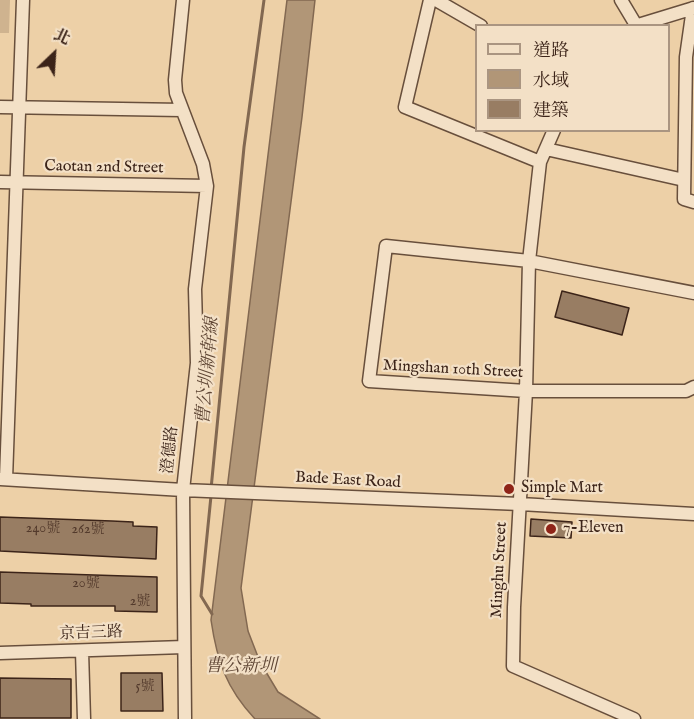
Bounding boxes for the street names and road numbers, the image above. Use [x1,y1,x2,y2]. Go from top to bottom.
street label: Caotan 2nd Street [44,157,164,179]
street label: Mingshan 10th Street [382,357,524,383]
street label: 澄德路 [159,425,183,475]
street label: Bade East Road [295,469,401,493]
street label: Minghu Street [488,521,512,619]
street label: 京吉三路 [59,623,123,645]

